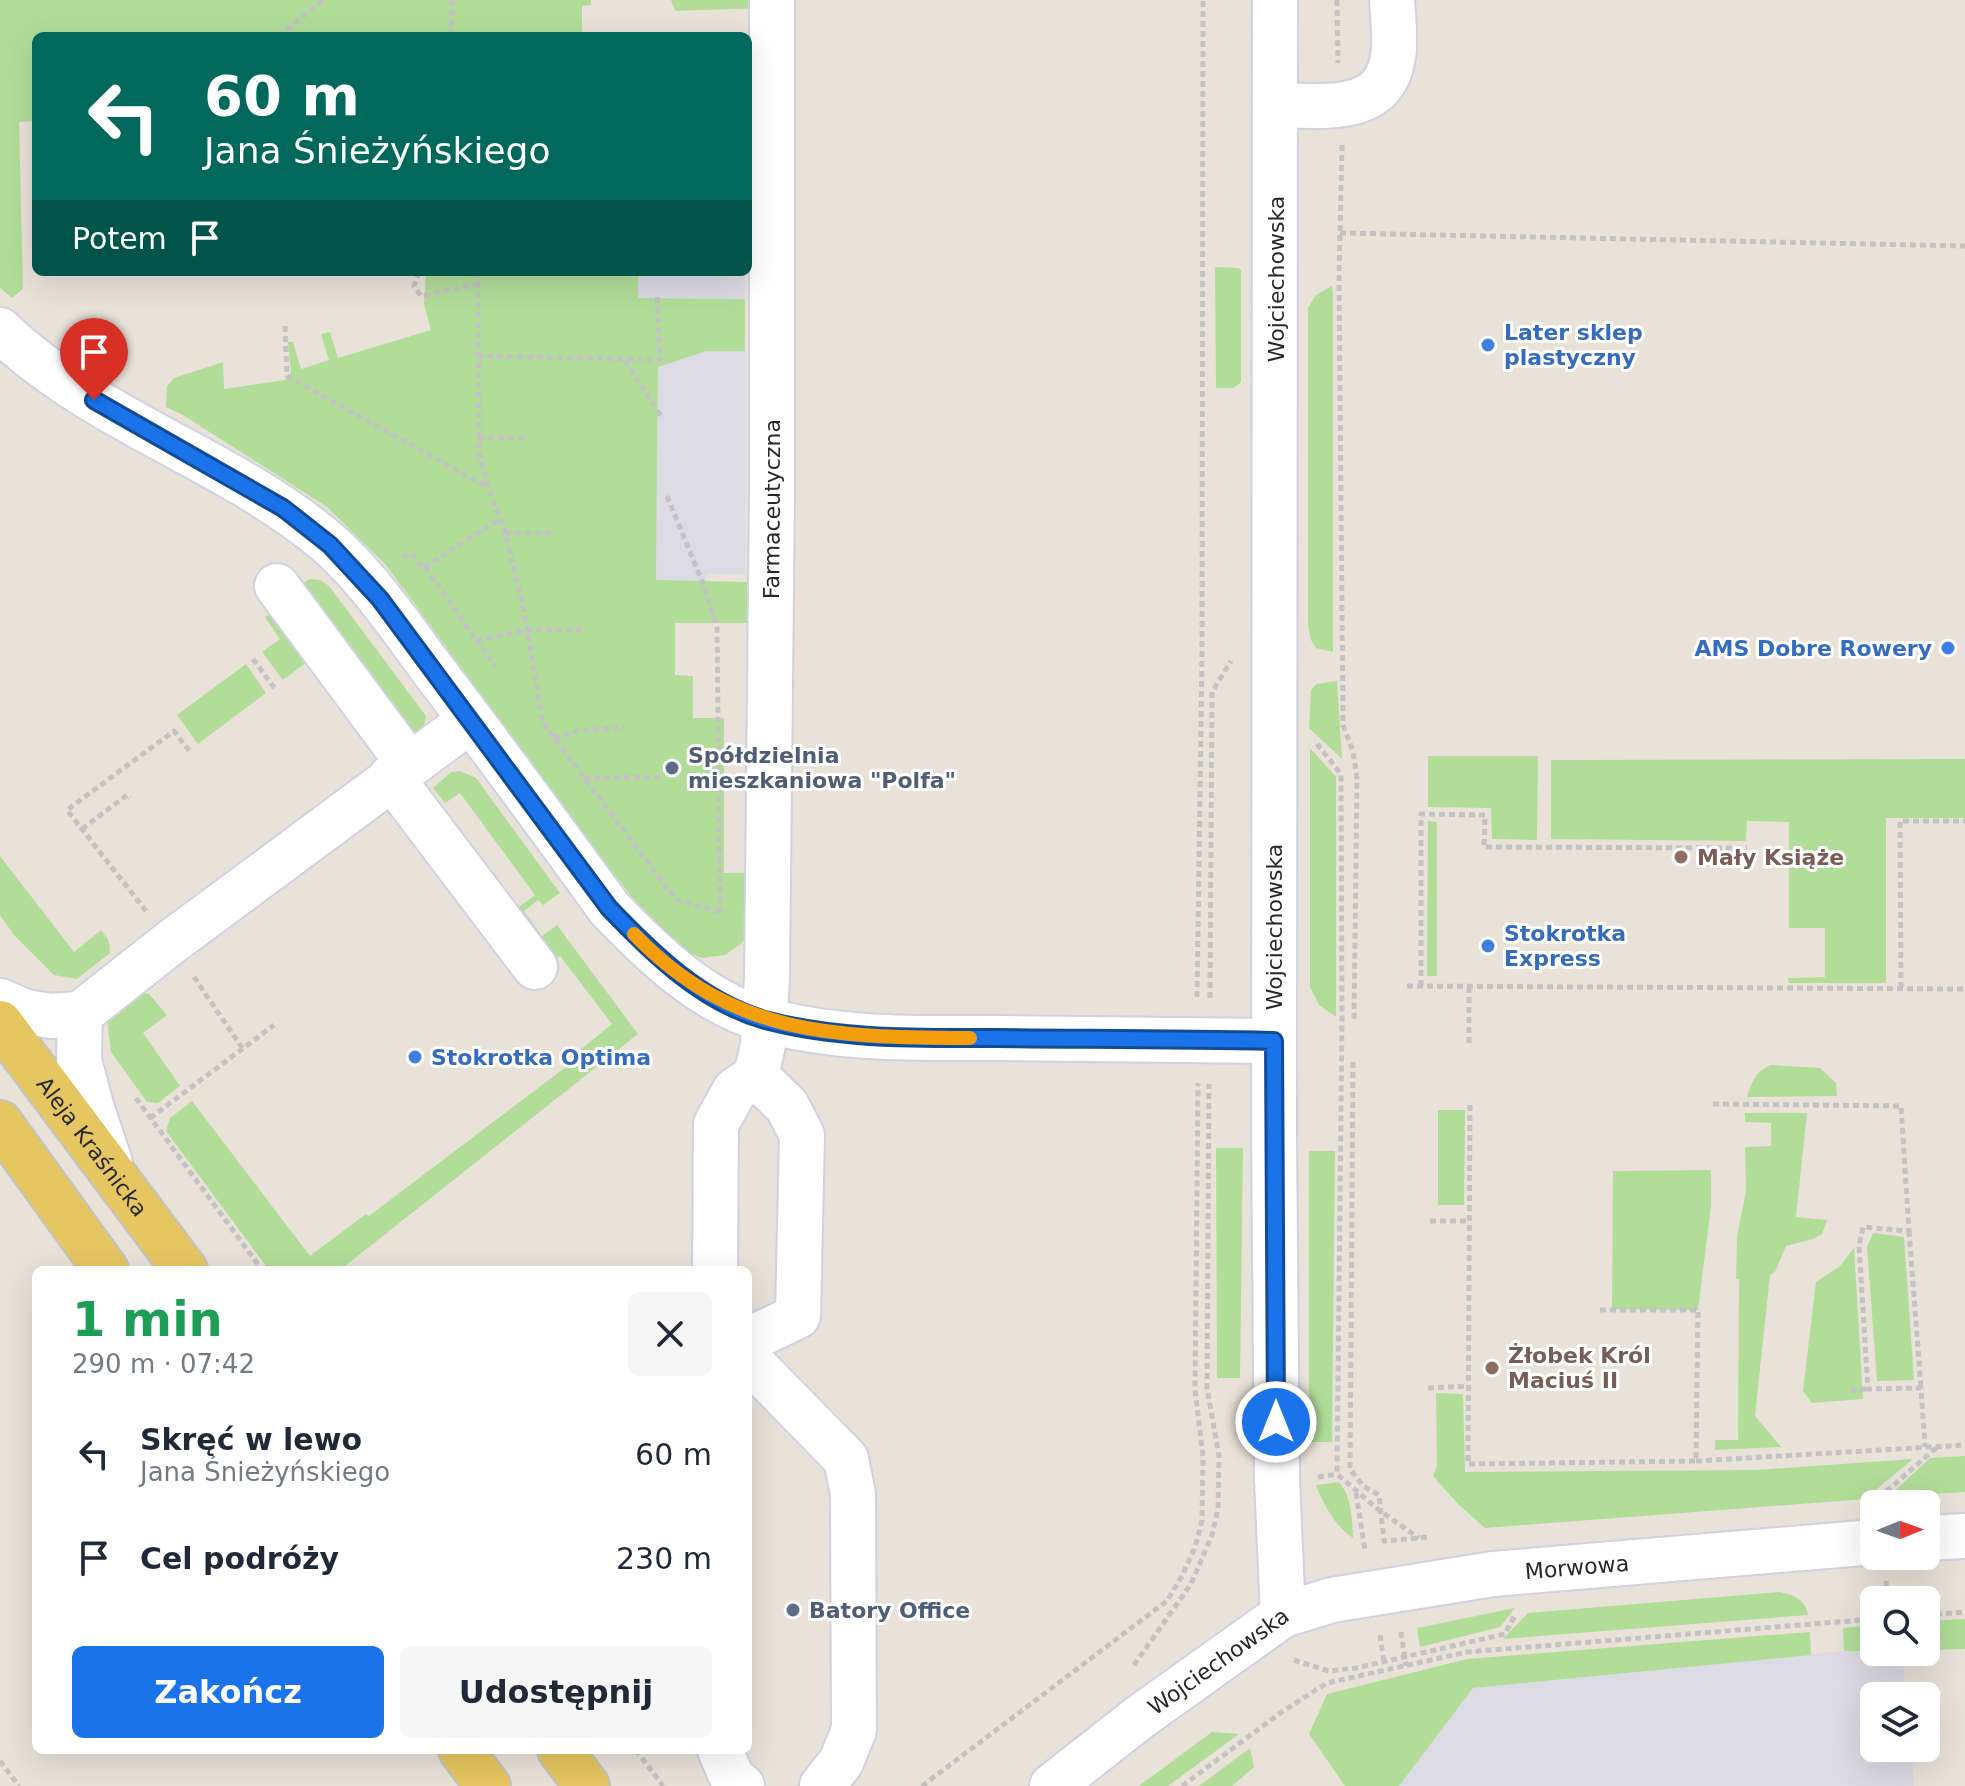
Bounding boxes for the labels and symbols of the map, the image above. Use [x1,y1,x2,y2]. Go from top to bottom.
street label: Wojciechowska [1264,196,1289,362]
pin [60,318,128,400]
place label: Later sklep plastyczny [1504,320,1643,370]
marker: Later sklep plastyczny [1479,336,1497,354]
street label: Farmaceutyczna [758,419,785,599]
place label: AMS Dobre Rowery [1695,636,1932,661]
marker: AMS Dobre Rowery [1939,639,1957,657]
place label: Spółdzielnia mieszkaniowa "Polfa" [688,743,956,793]
marker: Spółdzielnia mieszkaniowa "Polfa" [663,759,681,777]
street label: Wojciechowska [1262,844,1287,1010]
place label: Mały Książe [1697,845,1844,870]
marker: Mały Książe [1672,848,1690,866]
place label: Stokrotka Express [1504,921,1626,971]
marker: Stokrotka Express [1479,937,1497,955]
place label: Stokrotka Optima [431,1045,651,1070]
marker: Stokrotka Optima [406,1048,424,1066]
street label: Aleja Kraśnicka [32,1072,153,1221]
place label: Żłobek Król Maciuś II [1508,1343,1651,1393]
marker: Żłobek Król Maciuś II [1483,1359,1501,1377]
position arrow [1234,1380,1318,1464]
north arrow [1860,1490,1940,1570]
street label: Morwowa [1524,1550,1630,1584]
place label: Batory Office [809,1598,970,1623]
marker: Batory Office [784,1601,802,1619]
street label: Wojciechowska [1143,1603,1293,1720]

